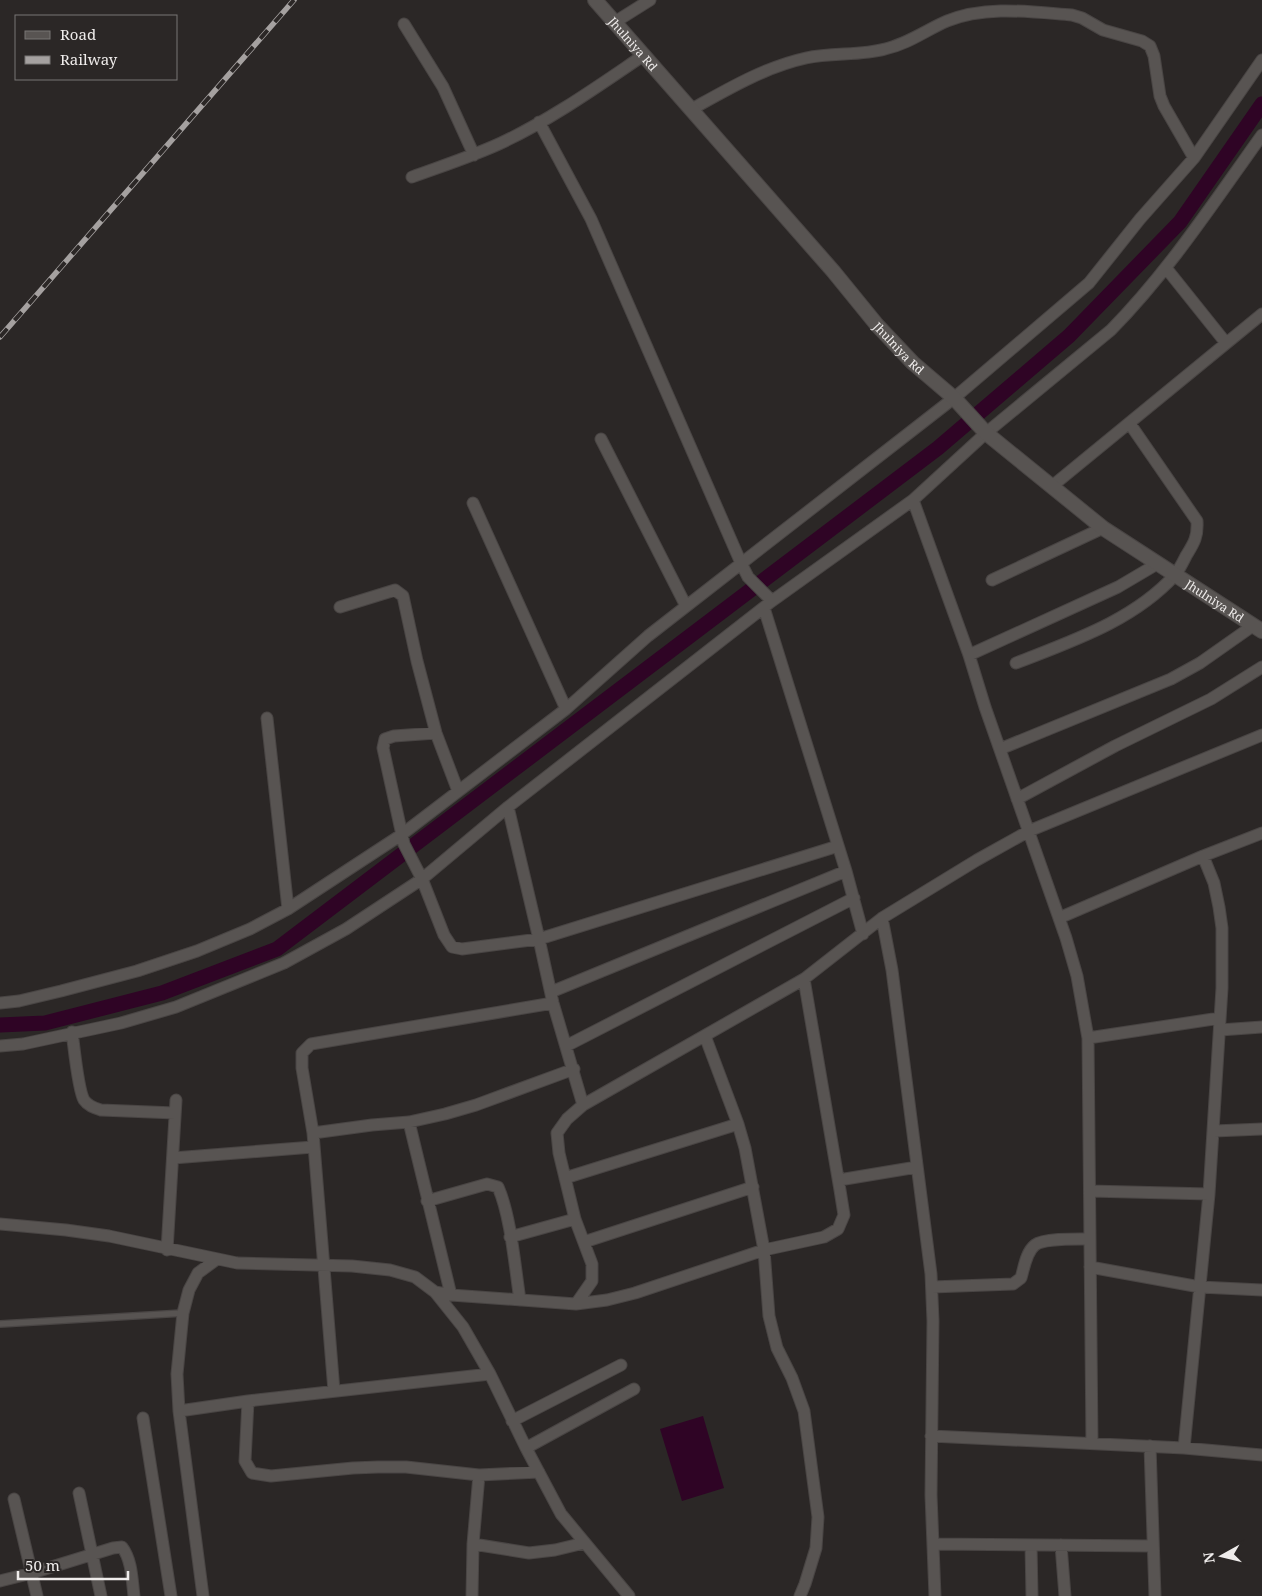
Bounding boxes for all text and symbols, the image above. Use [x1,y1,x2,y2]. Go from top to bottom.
street label: Jhulniya Rd [604,12,662,75]
legend [15,15,178,80]
text: Road [60,24,96,44]
text: Railway [60,49,118,69]
street label: Jhulniya Rd [869,317,929,378]
street label: Jhulniya Rd [1181,575,1248,626]
north arrow [1197,1531,1247,1581]
scale bar [18,1548,128,1580]
text: N [1198,1551,1219,1565]
text: 50 m [25,1555,60,1575]

